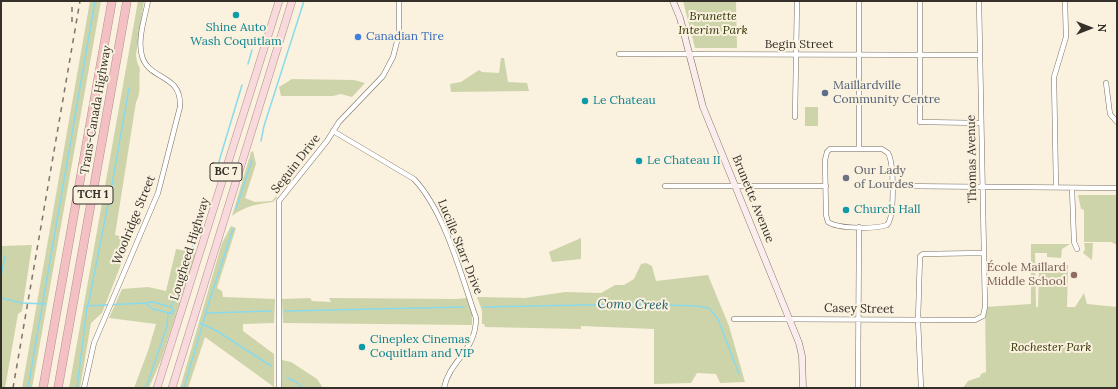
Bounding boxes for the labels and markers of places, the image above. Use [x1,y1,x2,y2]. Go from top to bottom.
marker: Shine Auto Wash Coquitlam [231,10,241,20]
place label: Shine Auto Wash Coquitlam [190,21,282,49]
place label: Canadian Tire [366,30,444,44]
marker: Canadian Tire [353,32,363,42]
place label: Maillardville Community Centre [833,79,940,107]
marker: Maillardville Community Centre [820,88,830,98]
place label: Le Chateau [593,94,656,108]
marker: Le Chateau [580,96,590,106]
place label: Le Chateau II [647,154,721,168]
marker: Le Chateau II [634,156,644,166]
place label: Our Lady of Lourdes [854,164,914,192]
marker: Our Lady of Lourdes [841,173,851,183]
place label: Church Hall [854,203,921,217]
marker: Church Hall [841,205,851,215]
place label: École Maillard Middle School [987,261,1066,289]
marker: École Maillard Middle School [1069,270,1079,280]
place label: Cineplex Cinemas Coquitlam and VIP [370,333,474,361]
marker: Cineplex Cinemas Coquitlam and VIP [357,342,367,352]

